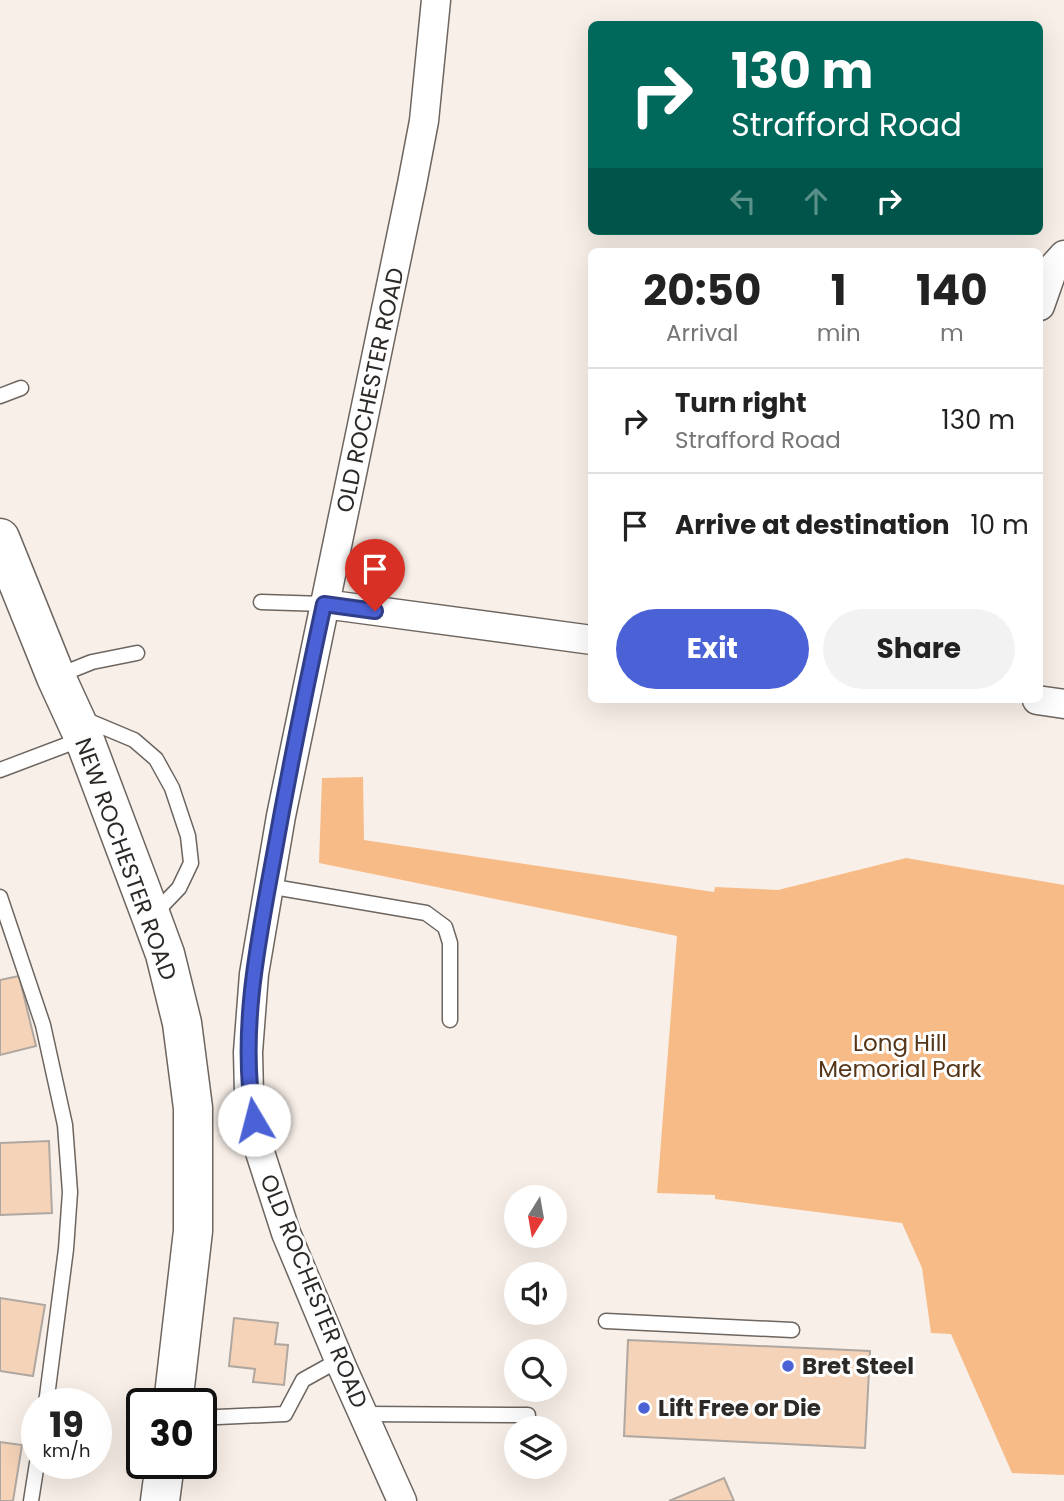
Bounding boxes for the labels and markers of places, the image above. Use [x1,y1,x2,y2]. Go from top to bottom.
pin [345,539,405,611]
place label: Bret Steel [802,1350,914,1382]
marker: Bret Steel [780,1358,796,1374]
place label: Lift Free or Die [658,1392,821,1424]
marker: Lift Free or Die [636,1400,652,1416]

